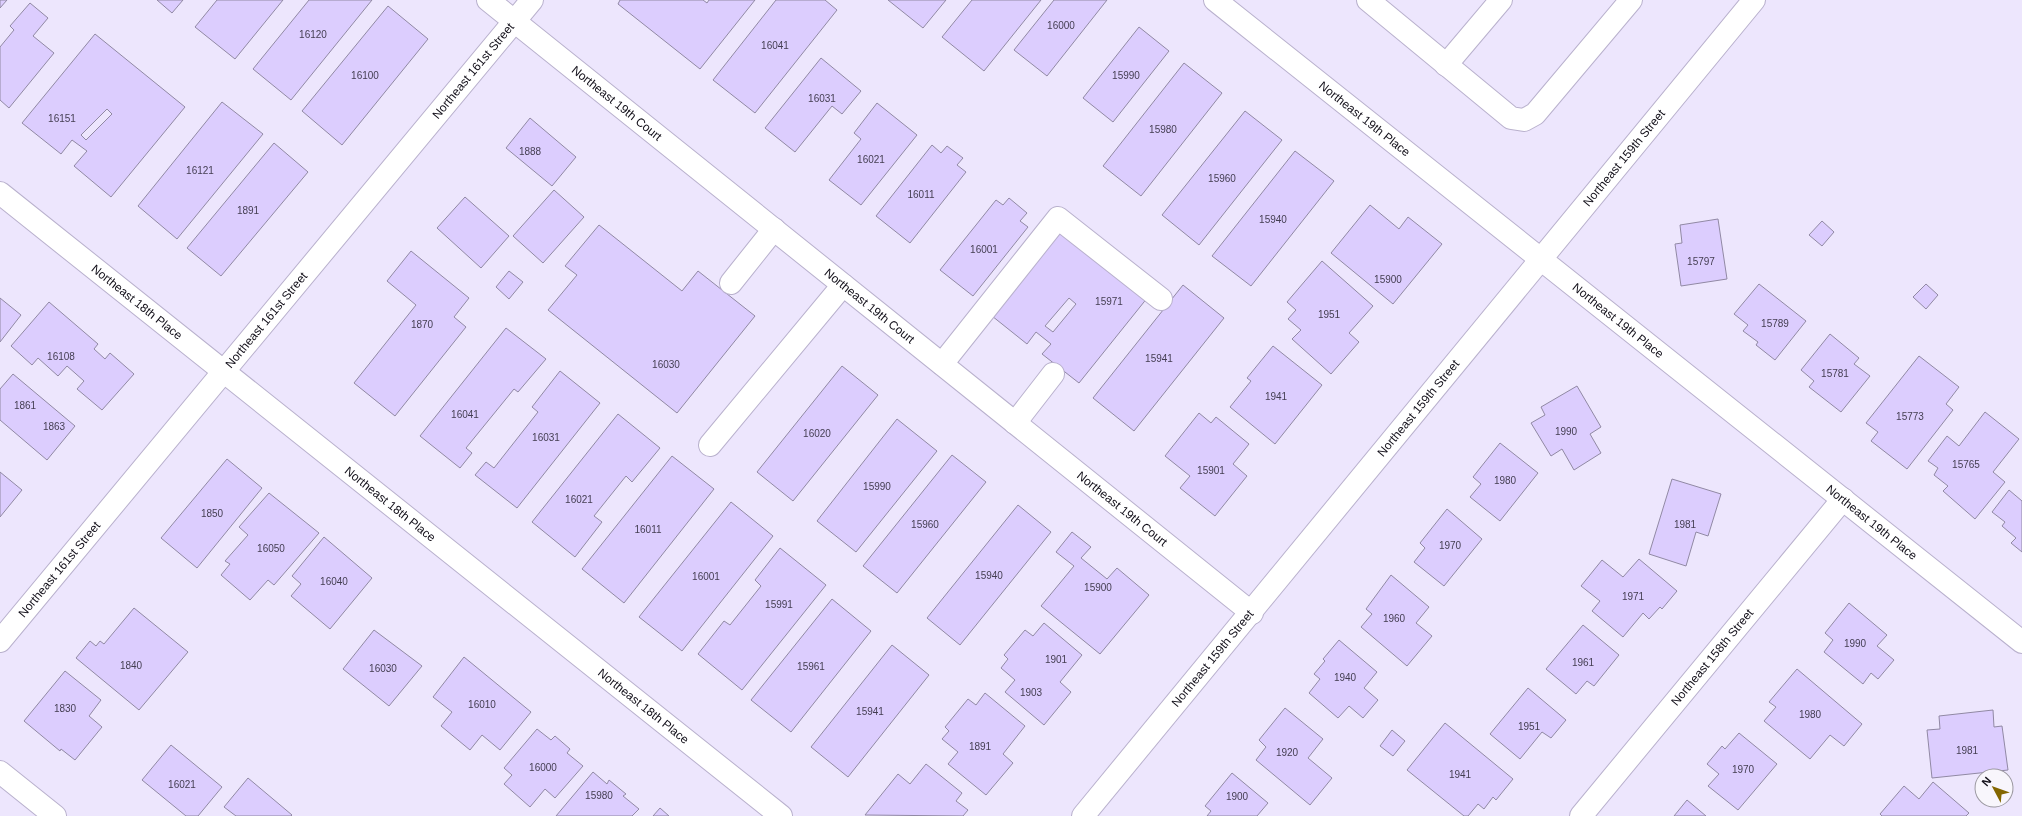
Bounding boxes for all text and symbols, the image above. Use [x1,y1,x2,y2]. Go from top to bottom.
street label: Northeast 161st Street [429,20,517,122]
house number: 16000 [1047,20,1075,31]
house number: 16120 [299,29,327,40]
house number: 16041 [761,40,789,51]
street label: Northeast 19th Court [569,63,665,144]
house number: 16100 [351,70,379,81]
house number: 15990 [1112,70,1140,81]
street label: Northeast 19th Place [1316,78,1413,160]
house number: 16031 [808,93,836,104]
street label: Northeast 159th Street [1580,106,1668,209]
house number: 16151 [48,113,76,124]
house number: 15980 [1149,124,1177,135]
house number: 1888 [519,146,542,157]
house number: 16021 [857,154,885,165]
house number: 16121 [186,165,214,176]
house number: 15960 [1208,173,1236,184]
house number: 16011 [907,189,935,200]
house number: 1891 [237,205,260,216]
house number: 15940 [1259,214,1287,225]
house number: 16001 [970,244,998,255]
house number: 15797 [1687,256,1715,267]
street label: Northeast 18th Place [89,262,185,343]
street label: Northeast 19th Court [822,266,918,347]
street label: Northeast 161st Street [223,269,311,371]
house number: 15900 [1374,274,1402,285]
street label: Northeast 19th Place [1570,280,1667,361]
house number: 15971 [1095,296,1123,307]
house number: 1951 [1318,309,1341,320]
house number: 15789 [1761,318,1789,329]
house number: 1870 [411,319,434,330]
house number: 16108 [47,351,75,362]
house number: 15941 [1145,353,1173,364]
street label: Northeast 159th Street [1375,357,1463,459]
house number: 16030 [652,359,680,370]
house number: 15781 [1821,368,1849,379]
house number: 1941 [1265,391,1288,402]
house number: 1861 [14,400,37,411]
house number: 16041 [451,409,479,420]
house number: 15773 [1896,411,1924,422]
house number: 1863 [43,421,66,432]
house number: 1990 [1555,426,1578,437]
house number: 16020 [803,428,831,439]
house number: 16031 [532,432,560,443]
house number: 15765 [1952,459,1980,470]
street label: Northeast 18th Place [342,464,439,545]
house number: 15901 [1197,465,1225,476]
street label: Northeast 19th Court [1074,468,1171,550]
house number: 1980 [1494,475,1517,486]
house number: 15990 [863,481,891,492]
street label: Northeast 19th Place [1823,482,1920,563]
house number: 16021 [565,494,593,505]
house number: 1850 [201,508,224,519]
street label: Northeast 161st Street [16,518,104,620]
house number: 15960 [911,519,939,530]
house number: 1981 [1674,519,1697,530]
house number: 16011 [634,524,662,535]
house number: 1970 [1439,540,1462,551]
house number: 16050 [257,543,285,554]
house number: 15940 [975,570,1003,581]
house number: 16001 [692,571,720,582]
house number: 16040 [320,576,348,587]
house number: 15900 [1084,582,1112,593]
house number: 1971 [1622,591,1645,602]
house number: 15991 [765,599,793,610]
street label: Northeast 158th Street [1668,606,1757,708]
street label: Northeast 159th Street [1169,607,1257,710]
house number: 1960 [1383,613,1406,624]
house number: 1990 [1844,638,1867,649]
house number: 1901 [1045,654,1068,665]
house number: 1961 [1572,657,1595,668]
house number: 1840 [120,660,143,671]
house number: 15961 [797,661,825,672]
house number: 16030 [369,663,397,674]
street label: Northeast 18th Place [595,666,692,747]
house number: 1940 [1334,672,1357,683]
house number: 1903 [1020,687,1043,698]
house number: 16010 [468,699,496,710]
house number: 1830 [54,703,77,714]
house number: 15941 [856,706,884,717]
house number: 1980 [1799,709,1822,720]
house number: 1951 [1518,721,1541,732]
house number: 1891 [969,741,992,752]
house number: 1981 [1956,745,1979,756]
house number: 1920 [1276,747,1299,758]
house number: 16000 [529,762,557,773]
house number: 1970 [1732,764,1755,775]
north arrow [1974,768,2014,808]
house number: 1941 [1449,769,1472,780]
text: N [1979,774,1994,788]
house number: 16021 [168,779,196,790]
house number: 15980 [585,790,613,801]
house number: 1900 [1226,791,1249,802]

